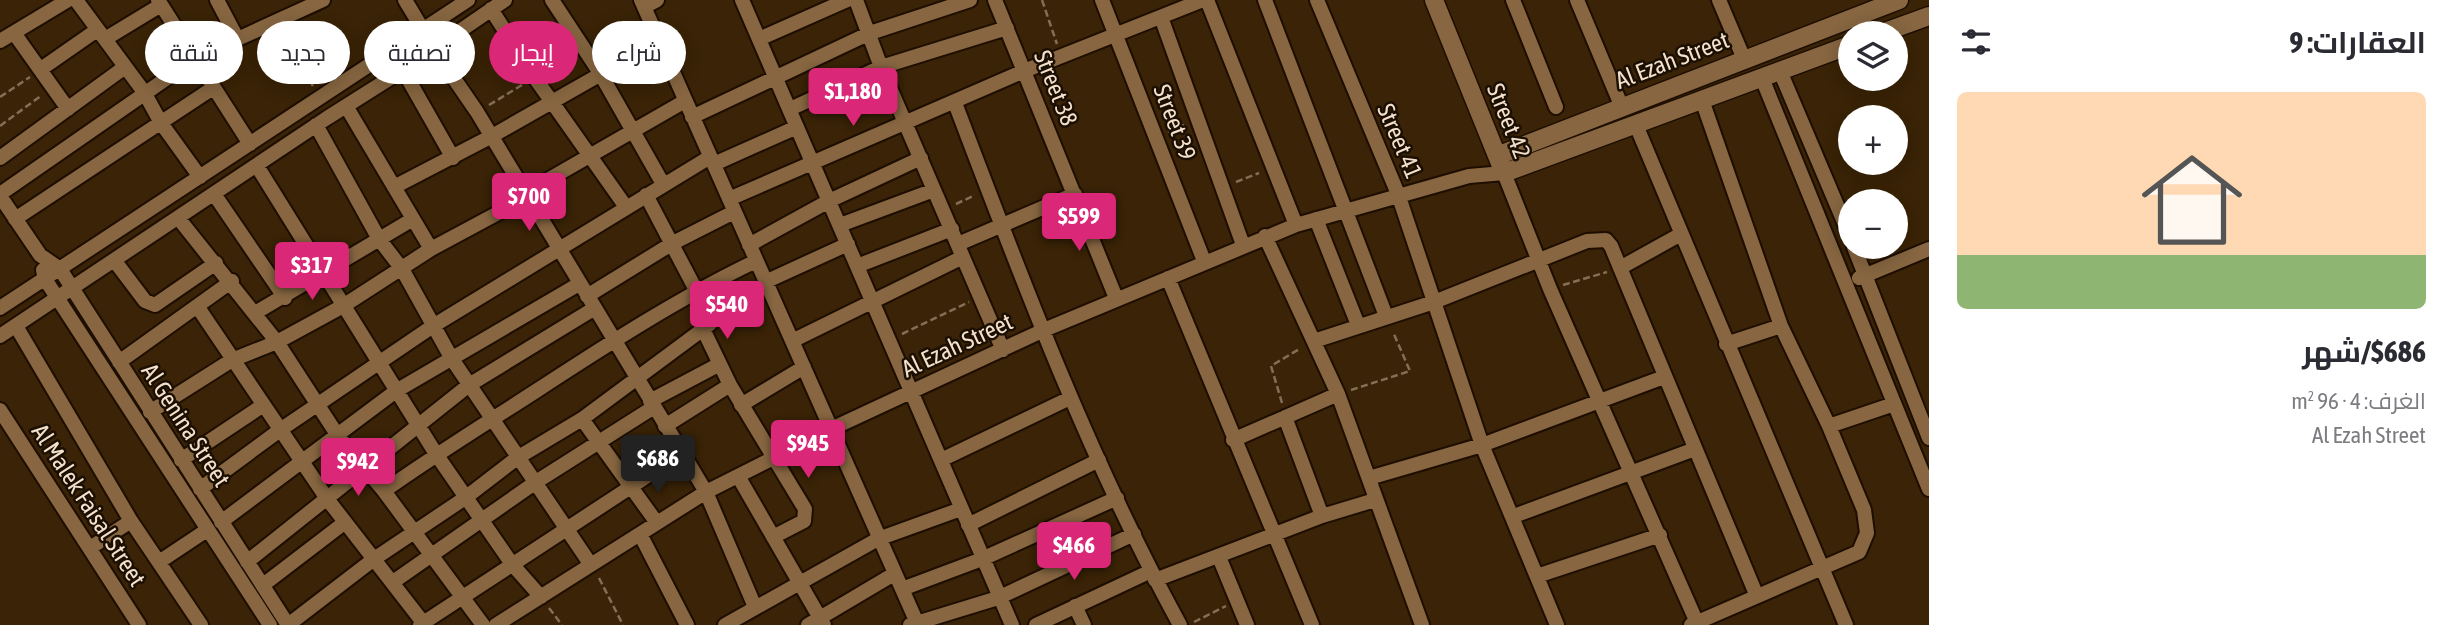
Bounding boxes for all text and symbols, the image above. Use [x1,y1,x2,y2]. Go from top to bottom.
chip: شقة [145,21,243,84]
chip: جديد [257,21,350,84]
chip: تصفية [364,21,475,84]
chip: إيجار [489,21,578,84]
chip: شراء [592,21,686,84]
map controls [1838,21,1908,259]
button: layers [1838,21,1908,91]
icon: filters [1957,23,1995,61]
text: العقارات: 9 [2289,25,2426,59]
street label: Al Ezah Street [1612,26,1732,94]
street label: Street 38 [1029,47,1083,129]
pin: $1,180 [796,68,910,128]
text: $1,180 [825,78,882,104]
street label: Street 42 [1482,80,1536,162]
street label: Street 39 [1148,81,1202,163]
street label: Street 41 [1372,100,1428,182]
button: + [1838,105,1908,175]
icon: home [2129,137,2255,263]
pin: $700 [488,174,570,233]
text: $700 [508,183,550,209]
button: − [1838,189,1908,259]
pin: $599 [1038,194,1120,253]
text: $599 [1058,203,1100,229]
pin: $317 [271,243,353,302]
text: $317 [291,252,333,278]
pin: $540 [686,282,768,341]
text: $540 [706,291,748,317]
street label: Al Ezah Street [897,308,1017,382]
text: $686/شهر [2302,334,2426,368]
street label: Al Genina Street [136,359,236,492]
text: الغرف: 4 · 96 m² [2291,388,2426,414]
street label: Al Malek Faisal Street [27,419,151,591]
pin: $945 [767,420,849,480]
text: Al Ezah Street [2312,422,2426,448]
text: $945 [787,430,829,456]
pin: $686 [617,435,699,495]
pin: $942 [317,438,399,498]
text: $686 [637,445,679,471]
text: $942 [337,448,379,474]
pin: $466 [1033,522,1115,582]
text: $466 [1053,532,1095,558]

